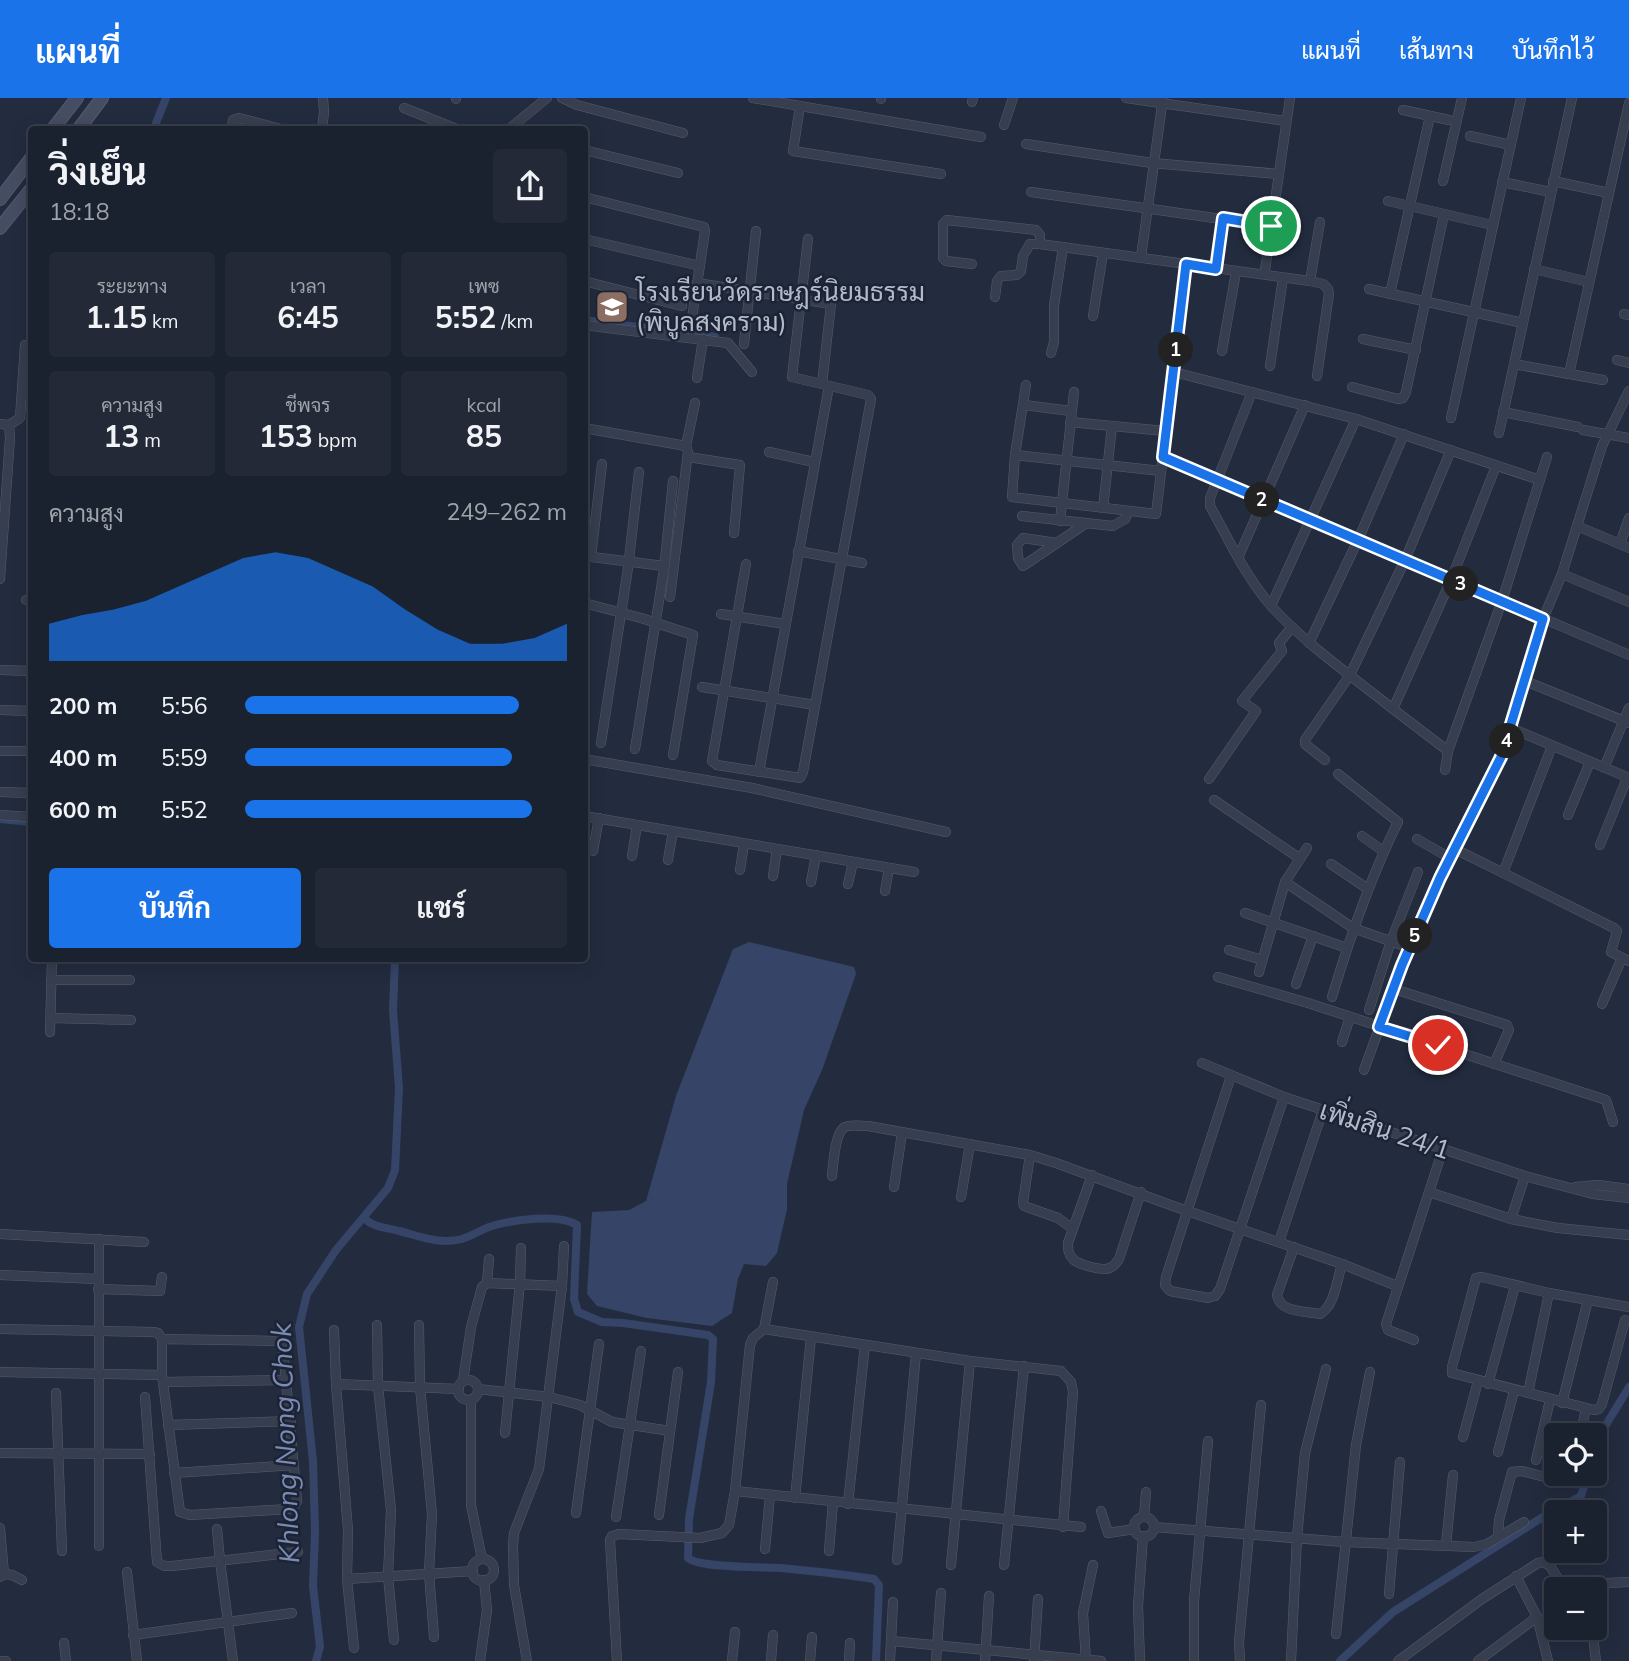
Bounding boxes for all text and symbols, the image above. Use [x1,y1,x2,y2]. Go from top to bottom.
text: แผนที่ [35,30,121,71]
text: แผนที่ [1301,35,1361,65]
text: เส้นทาง [1399,35,1474,65]
text: บันทึกไว้ [1512,35,1594,65]
text: วิ่งเย็น [49,147,147,195]
button: share [493,149,567,223]
pin [1241,196,1301,256]
text: 18:18 [49,197,109,226]
icon: arrive [1252,207,1290,245]
text: ระยะทาง [97,274,167,298]
text: เวลา [290,274,326,298]
text: เพซ [468,274,500,298]
place label: โรงเรียนวัดราษฎร์นิยมธรรม (พิบูลสงคราม) [634,275,925,340]
school or university icon: โรงเรียนวัดราษฎร์นิยมธรรม (พิบูลสงคราม) [593,288,631,326]
text: 1.15 [86,298,147,336]
text: 6:45 [277,298,339,336]
text: 5:52 [435,298,496,336]
text: km [147,309,178,333]
text: /km [496,309,533,333]
pin: 1 [1158,332,1194,368]
text: 1 [1170,337,1181,361]
text: ความสูง [101,393,163,417]
text: ชีพจร [286,393,330,417]
text: kcal [467,393,501,417]
text: 13 [103,417,139,455]
text: 153 [259,417,313,455]
text: 85 [466,417,502,455]
text: m [139,428,161,452]
text: bpm [313,428,357,452]
pin: 2 [1244,482,1280,518]
text: 2 [1256,487,1267,511]
text: 249–262 m [446,497,567,526]
text: ความสูง [49,499,124,528]
pin: 3 [1444,566,1478,602]
text: 3 [1455,571,1466,595]
text: 200 m [49,691,117,720]
text: 5:56 [161,691,208,720]
pin: 4 [1490,724,1524,758]
text: 4 [1501,728,1512,752]
text: 400 m [49,743,117,772]
text: 5:59 [161,743,208,772]
text: 600 m [49,795,117,824]
text: 5:52 [161,795,208,824]
button: บันทึก [49,868,301,948]
button: แชร์ [315,868,567,948]
pin: 5 [1398,918,1432,954]
text: 5 [1409,923,1420,947]
pin [1408,1015,1468,1075]
icon: check [1419,1026,1457,1064]
street label: เพิ่มสิน 24/1 [1316,1089,1456,1166]
water label: Khlong Nong Chok [263,1320,306,1564]
map controls [1544,1423,1607,1640]
button: locate [1544,1423,1607,1486]
button: + [1544,1500,1607,1563]
button: − [1544,1577,1607,1640]

